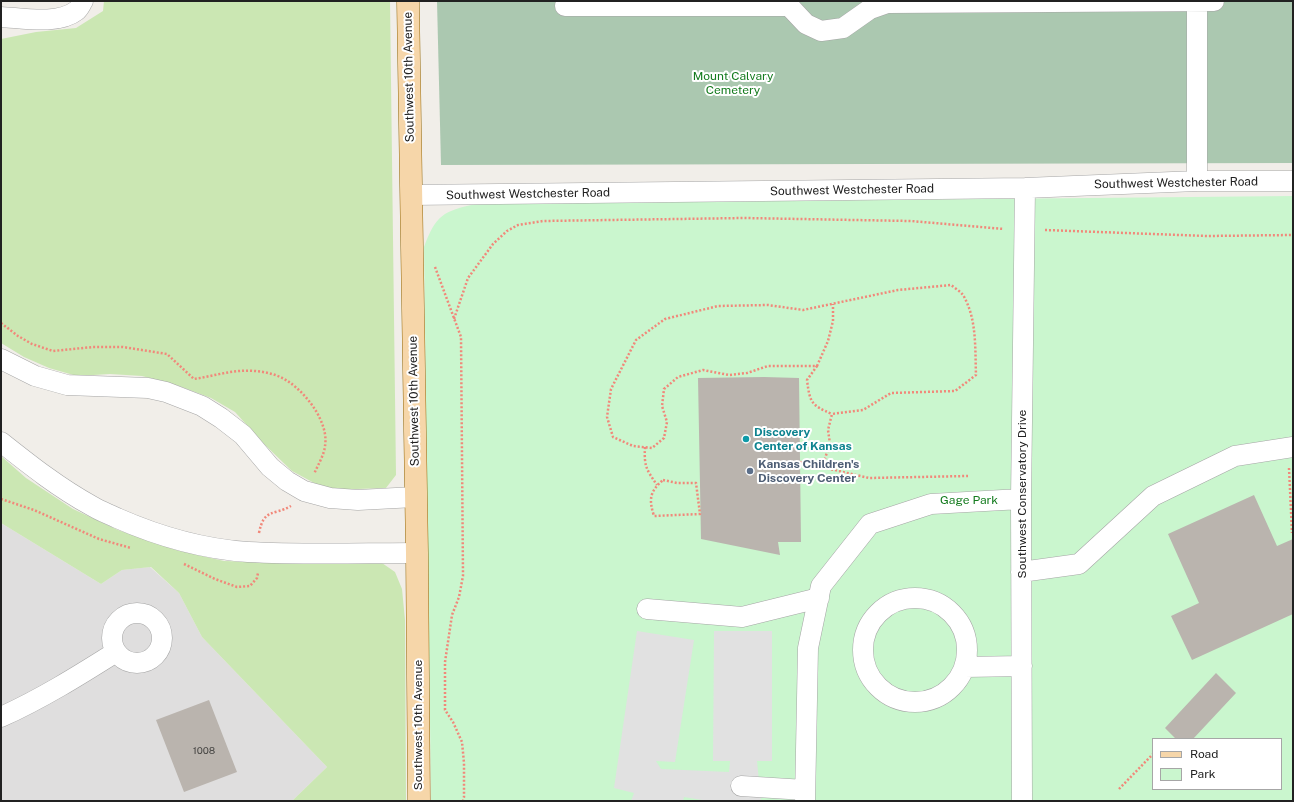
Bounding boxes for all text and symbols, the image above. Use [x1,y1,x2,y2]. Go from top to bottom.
street label: Southwest 10th Avenue [401,12,417,142]
park label: Mount Calvary Cemetery [693,69,773,97]
street label: Southwest Westchester Road [1094,174,1258,192]
street label: Southwest Westchester Road [770,181,934,199]
street label: Southwest Westchester Road [446,185,610,203]
street label: Southwest 10th Avenue [406,336,422,466]
street label: Southwest Conservatory Drive [1015,410,1029,578]
place label: Discovery Center of Kansas [754,425,852,453]
marker: Discovery Center of Kansas [741,434,751,444]
place label: Kansas Children's Discovery Center [758,457,859,485]
marker: Kansas Children's Discovery Center [745,466,755,476]
park label: Gage Park [940,493,998,507]
street label: Southwest 10th Avenue [411,660,425,790]
legend [1152,738,1282,790]
house number: 1008 [193,745,215,757]
text: Road [1190,747,1218,761]
text: Park [1190,767,1216,781]

